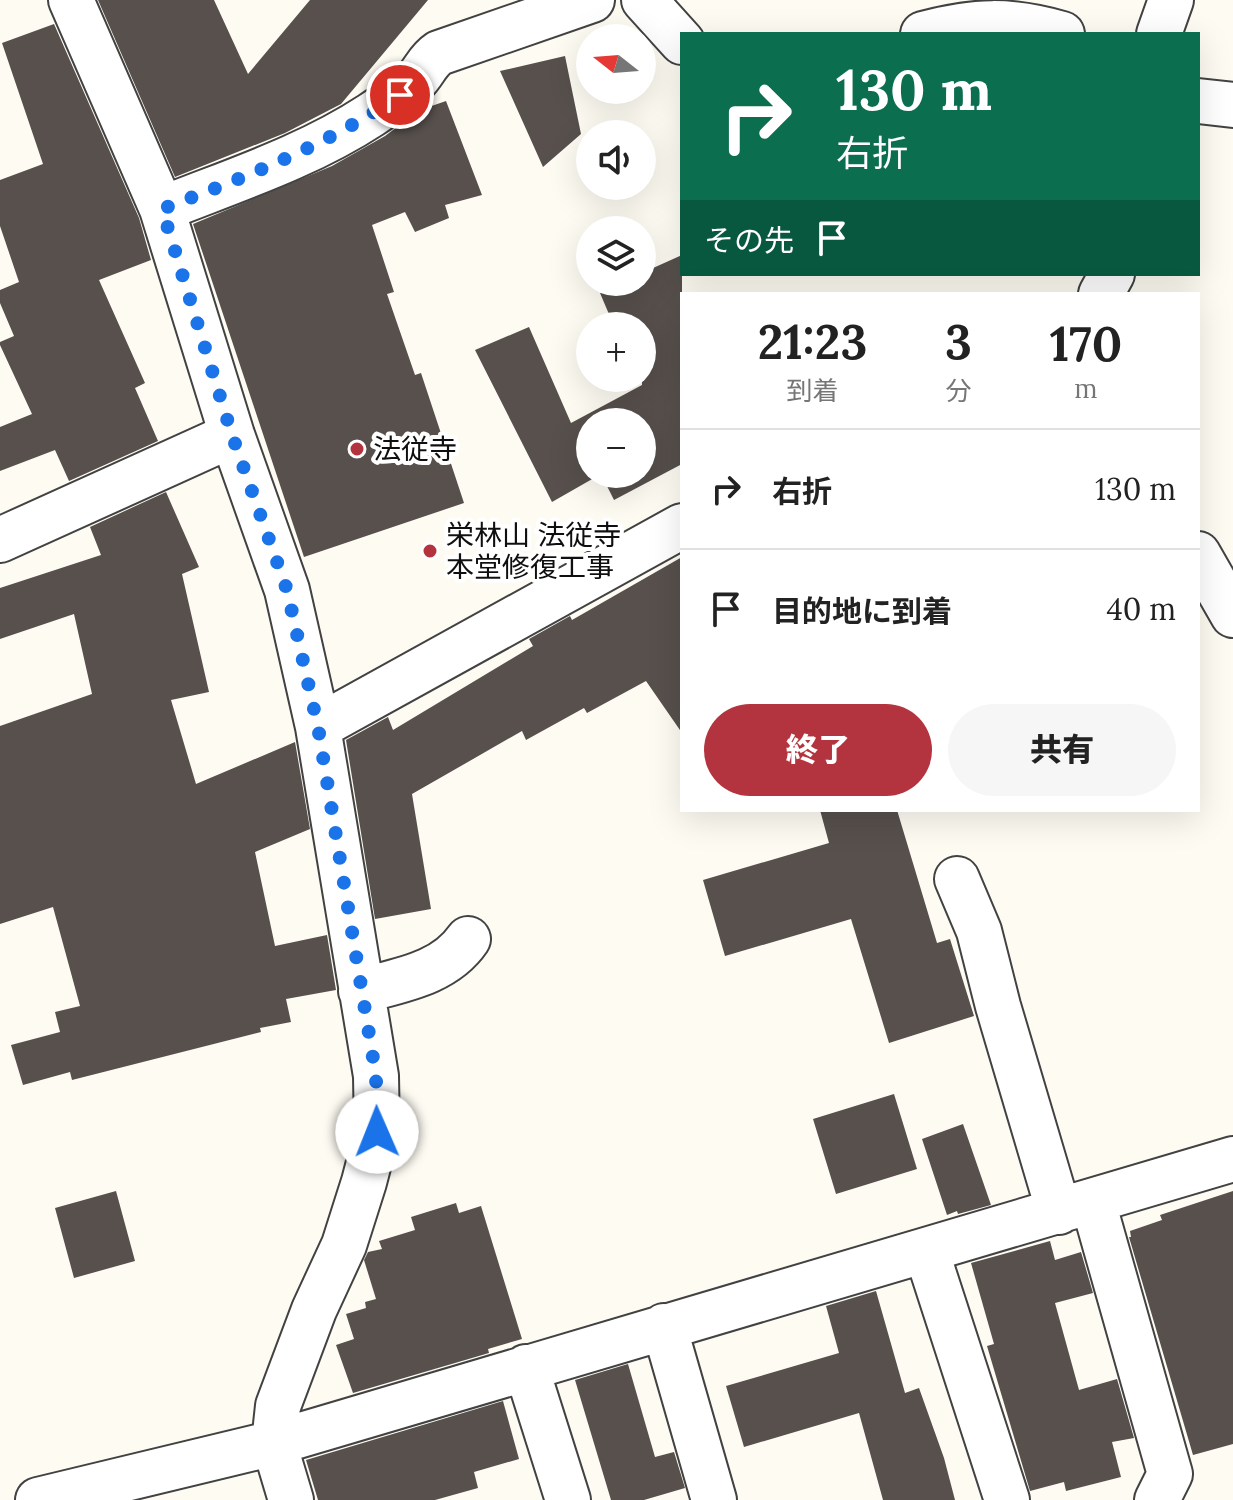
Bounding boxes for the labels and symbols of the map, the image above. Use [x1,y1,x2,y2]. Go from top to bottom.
north arrow [576,24,656,104]
pin [366,61,434,129]
place label: 法従寺 [373,431,457,467]
marker: 法従寺 [348,440,366,458]
place label: 栄林山 法従寺 本堂修復工事 [446,517,621,585]
marker: 栄林山 法従寺 本堂修復工事 [421,542,439,560]
position arrow [335,1090,419,1174]

